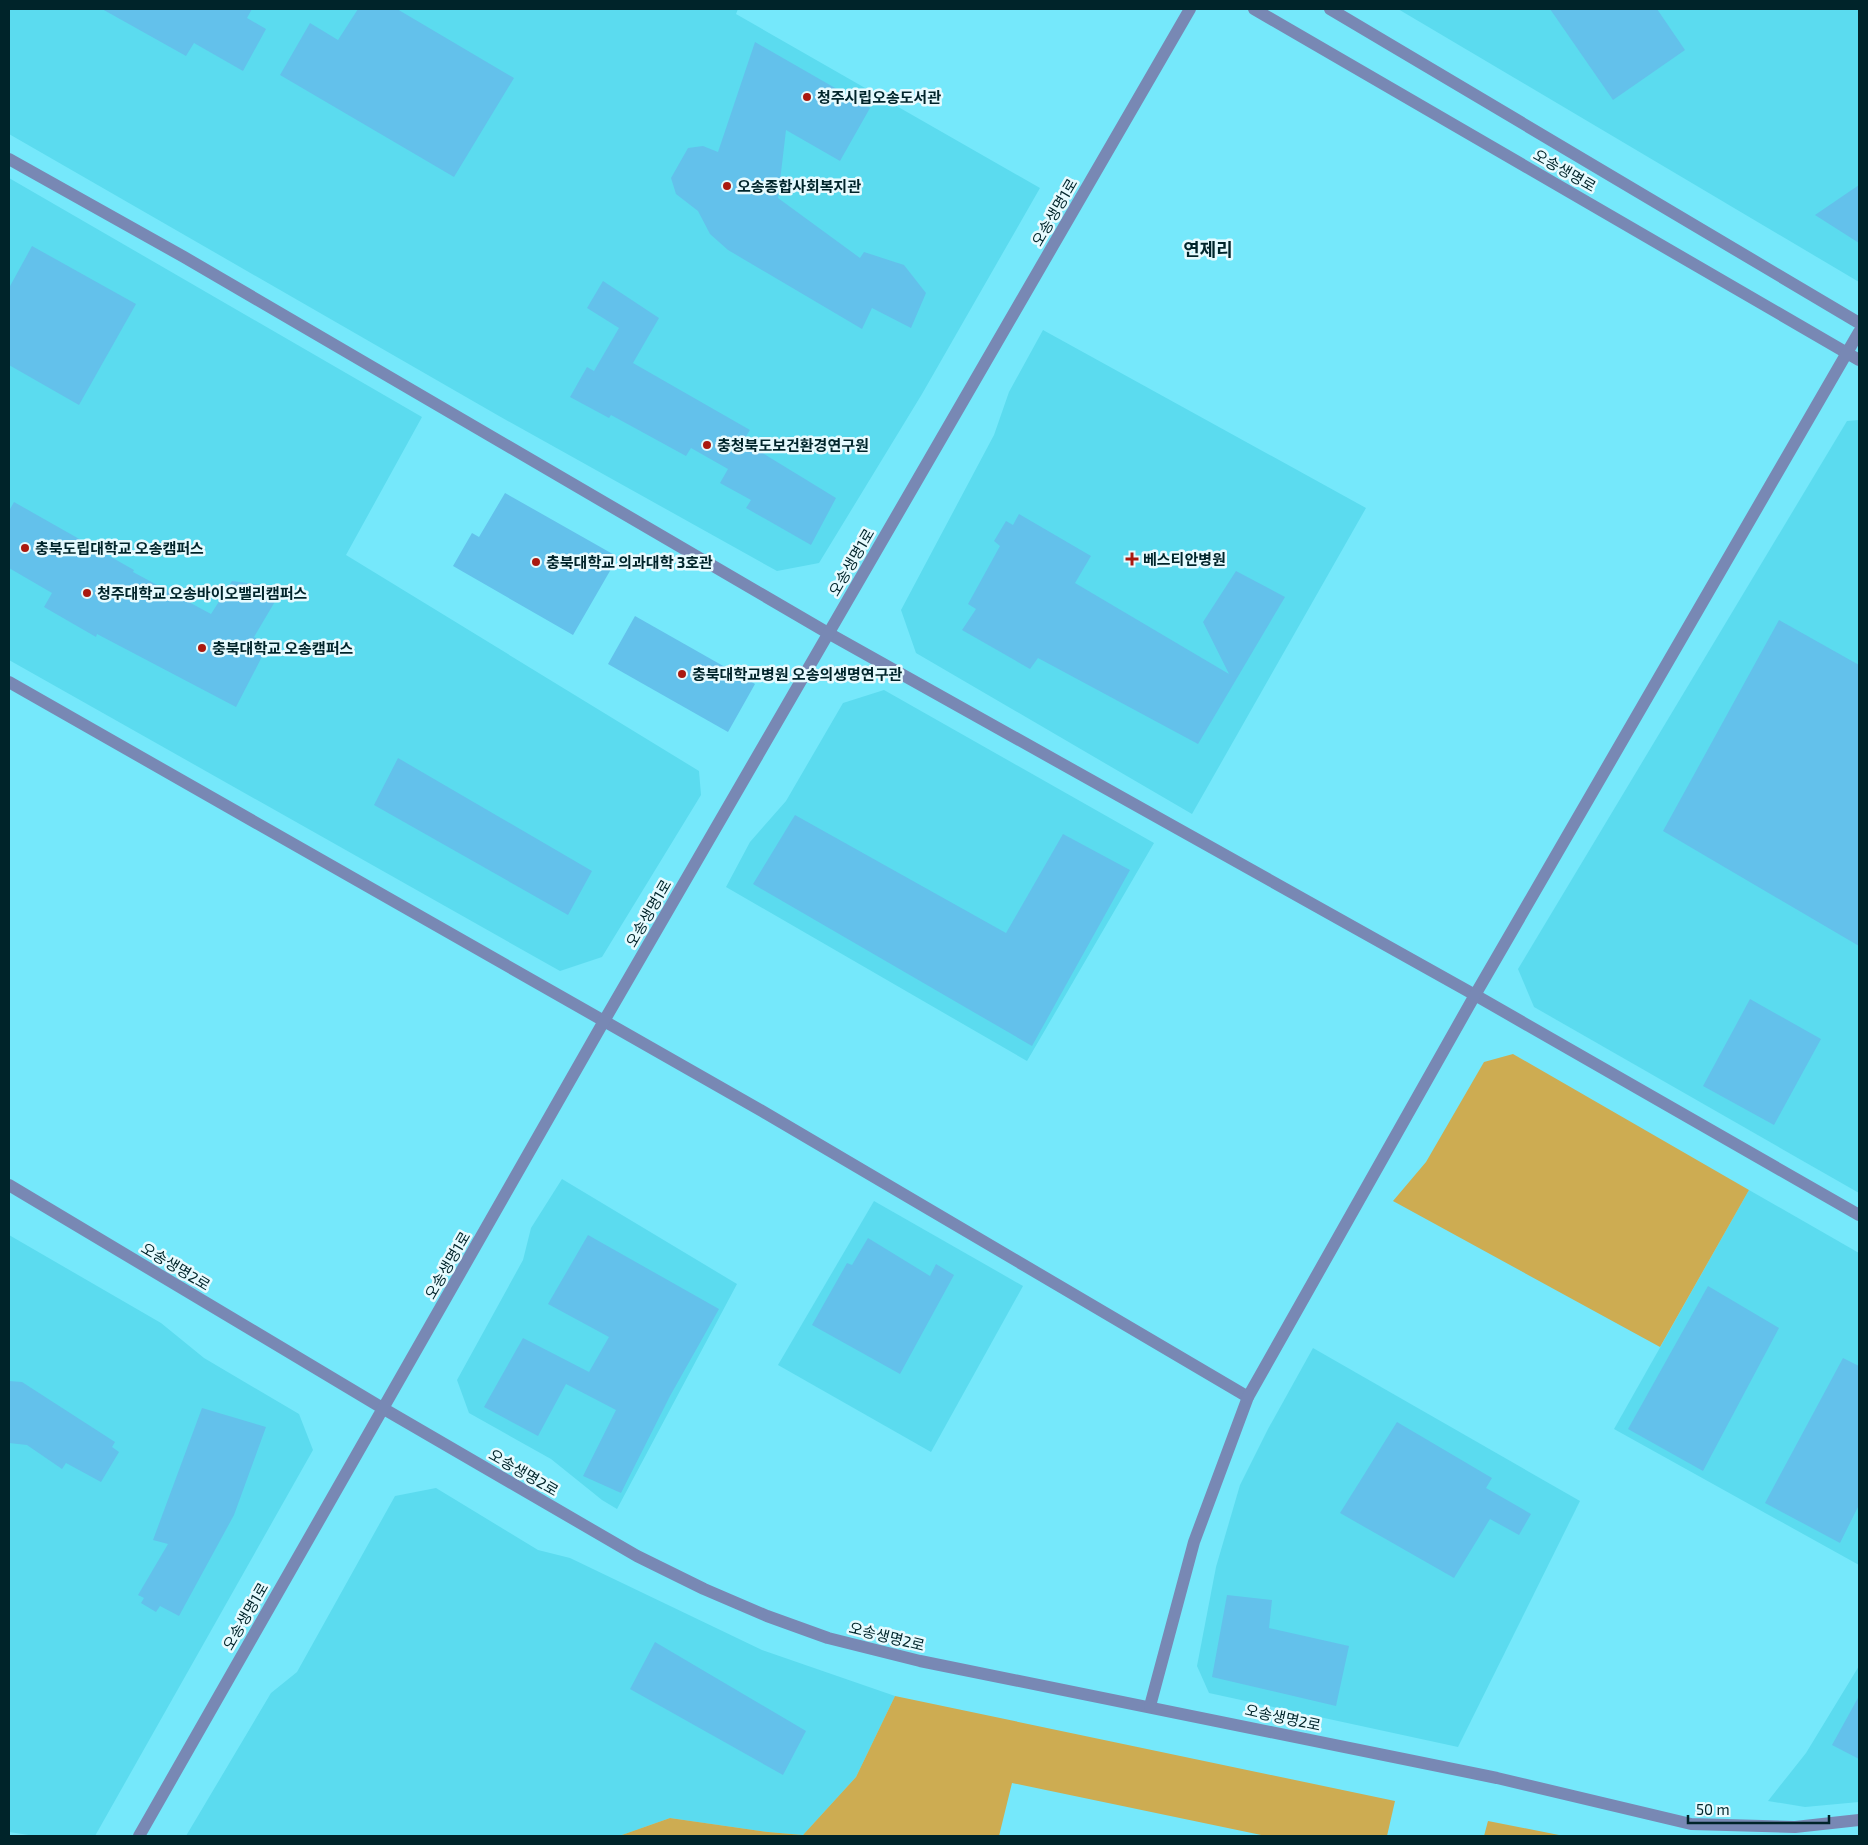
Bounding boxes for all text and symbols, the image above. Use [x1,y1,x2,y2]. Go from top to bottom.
place label: 청주시립오송도서관 [817,88,941,106]
marker: 청주시립오송도서관 [801,91,813,103]
street label: 오송생명로 [1531,145,1599,195]
street label: 오송생명1로 [1027,175,1081,249]
place label: 오송종합사회복지관 [737,177,861,195]
marker: 오송종합사회복지관 [721,180,733,192]
district label: 연제리 [1183,238,1233,260]
place label: 충청북도보건환경연구원 [717,436,869,454]
marker: 충청북도보건환경연구원 [701,439,713,451]
street label: 오송생명1로 [824,525,878,599]
place label: 충북도립대학교 오송캠퍼스 [35,539,204,557]
marker: 충북도립대학교 오송캠퍼스 [19,542,31,554]
place label: 베스티안병원 [1143,550,1226,568]
marker: 베스티안병원 [1125,552,1139,566]
place label: 충북대학교 의과대학 3호관 [546,553,713,571]
marker: 충북대학교 의과대학 3호관 [530,556,542,568]
place label: 청주대학교 오송바이오밸리캠퍼스 [97,584,307,602]
marker: 청주대학교 오송바이오밸리캠퍼스 [81,587,93,599]
place label: 충북대학교 오송캠퍼스 [212,639,353,657]
marker: 충북대학교 오송캠퍼스 [196,642,208,654]
place label: 충북대학교병원 오송의생명연구관 [692,665,902,683]
marker: 충북대학교병원 오송의생명연구관 [676,668,688,680]
street label: 오송생명1로 [621,876,675,950]
street label: 오송생명1로 [420,1228,474,1302]
street label: 오송생명2로 [138,1238,214,1294]
street label: 오송생명2로 [486,1445,562,1499]
street label: 오송생명1로 [218,1579,272,1653]
street label: 오송생명2로 [847,1618,927,1654]
street label: 오송생명2로 [1243,1700,1323,1734]
scale bar [1688,1792,1829,1824]
text: 50 m [1696,1800,1730,1818]

